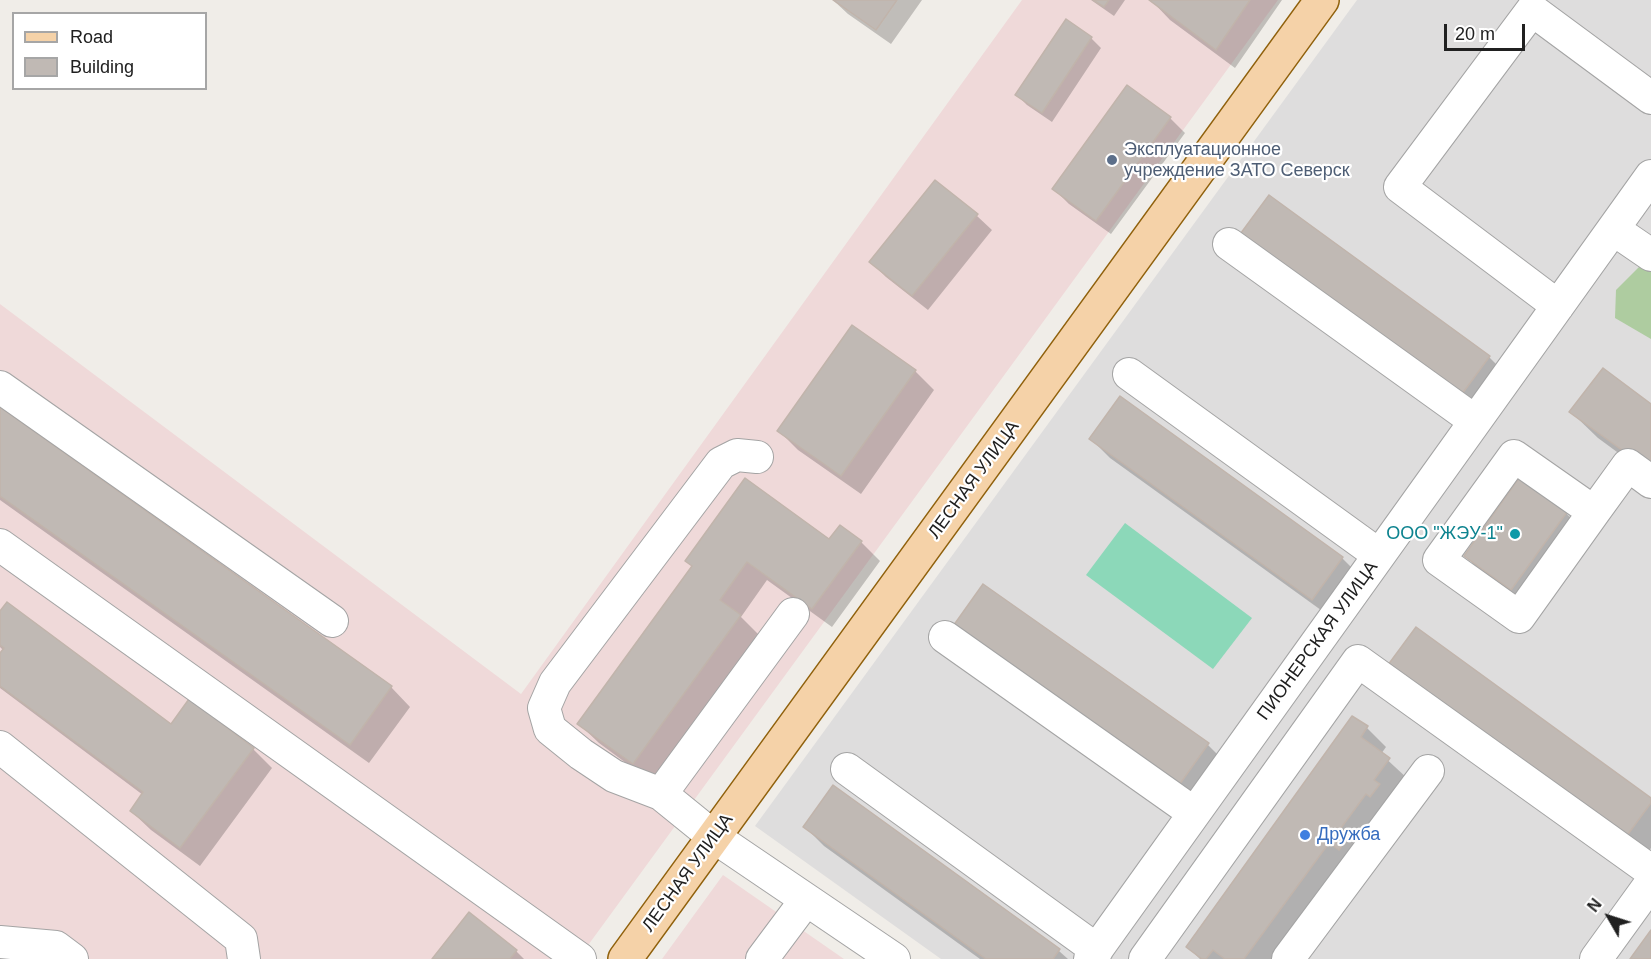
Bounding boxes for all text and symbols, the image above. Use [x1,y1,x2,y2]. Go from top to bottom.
legend [12,12,207,90]
scale bar [1447,12,1528,50]
text: 20 m [1455,24,1495,44]
text: Road [70,27,113,47]
text: Building [70,57,134,77]
place label: Эксплуатационное учреждение ЗАТО Северск [1124,139,1350,182]
marker: Эксплуатационное учреждение ЗАТО Северск [1105,153,1119,167]
street label: ЛЕСНАЯ УЛИЦА [924,417,1024,543]
place label: ООО "ЖЭУ-1" [1386,523,1503,545]
marker: ООО "ЖЭУ-1" [1508,527,1522,541]
street label: ПИОНЕРСКАЯ УЛИЦА [1253,557,1383,725]
street label: ЛЕСНАЯ УЛИЦА [638,810,738,936]
place label: Дружба [1317,824,1380,846]
marker: Дружба [1298,828,1312,842]
north arrow [1579,887,1639,947]
text: N [1584,896,1605,915]

